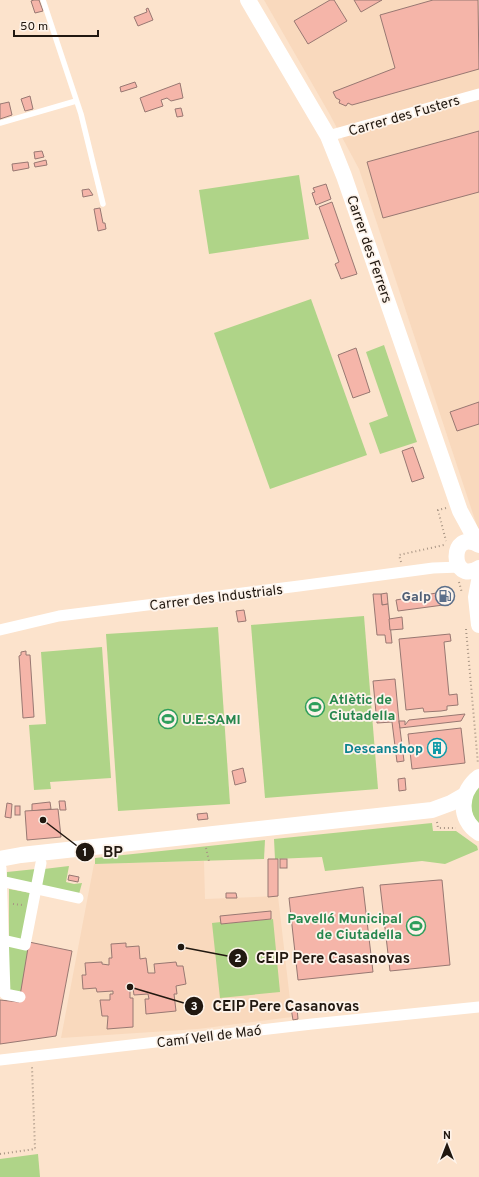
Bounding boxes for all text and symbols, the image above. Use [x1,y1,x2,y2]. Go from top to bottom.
scale bar [14,12,98,38]
text: 50 m [20,19,48,35]
street label: Carrer des Fusters [347,92,462,140]
street label: Carrer des Ferrers [342,193,395,306]
street label: Carrer des Industrials [149,582,284,615]
fuel station icon: Galp [434,585,456,607]
place label: Galp [401,589,431,606]
place label: Atlètic de Ciutadella [329,692,395,725]
sports icon: Atlètic de Ciutadella [304,696,326,718]
sports icon: U.E.SAMI [157,708,179,730]
place label: U.E.SAMI [182,712,241,729]
building icon: Descanshop [426,737,448,759]
place label: Descanshop [344,741,423,758]
callout: BP [75,838,131,865]
text: BP [103,844,123,863]
text: 1 [83,845,87,861]
place label: Pavelló Municipal de Ciutadella [287,911,402,944]
sports icon: Pavelló Municipal de Ciutadella [405,915,427,937]
callout: CEIP Pere Casasnovas [228,945,418,972]
text: CEIP Pere Casasnovas [256,950,410,969]
text: 2 [234,951,242,967]
callout: CEIP Pere Casanovas [184,993,367,1020]
text: CEIP Pere Casanovas [213,998,359,1017]
text: 3 [190,999,198,1015]
street label: Camí Vell de Maó [156,1023,263,1052]
north arrow [427,1125,467,1165]
text: N [443,1129,451,1143]

